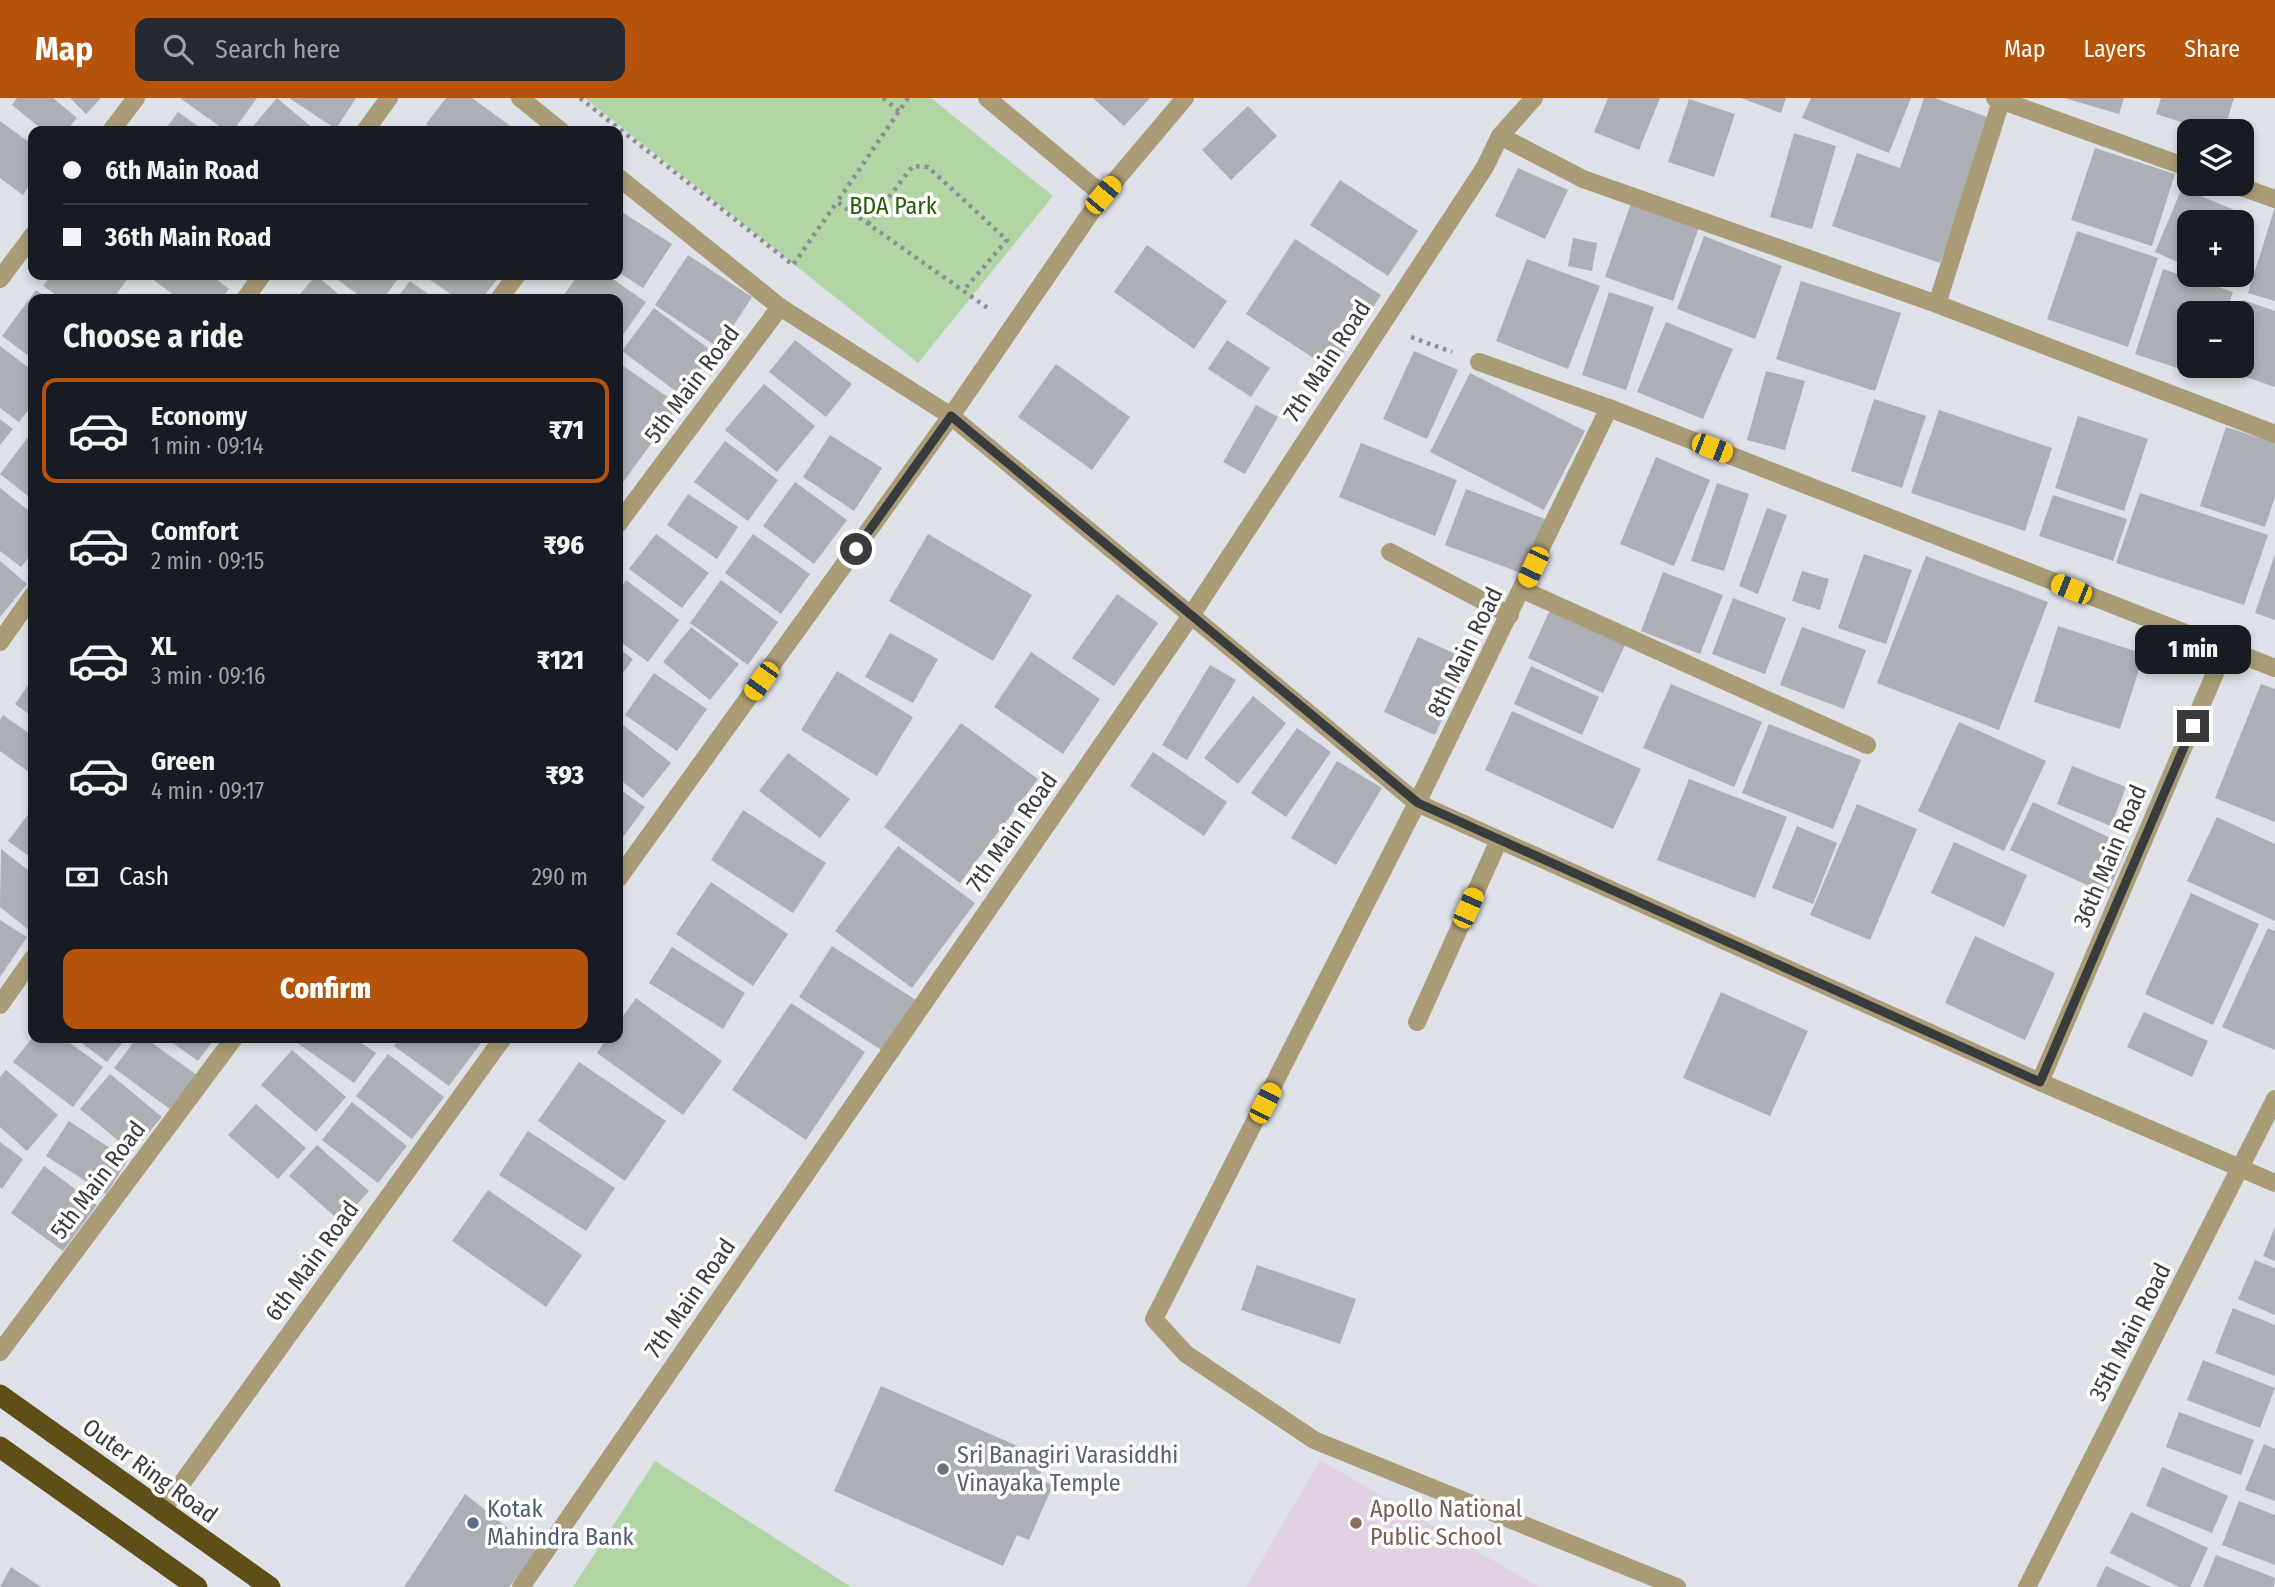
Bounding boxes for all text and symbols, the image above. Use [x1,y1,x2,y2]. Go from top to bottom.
search box [135,18,625,81]
text: Map [35,29,93,69]
icon: search [159,30,197,68]
text: Search here [215,34,340,65]
text: Map [2004,35,2046,63]
text: Layers [2084,35,2146,63]
text: Share [2184,35,2240,63]
map controls [2177,119,2254,378]
button: layers [2177,119,2254,196]
text: 6th Main Road [105,155,259,186]
car [1082,172,1125,218]
park label: BDA Park [849,192,938,220]
button: + [2177,210,2254,287]
text: 36th Main Road [105,222,271,253]
street label: 7th Main Road [1277,295,1377,427]
button: − [2177,301,2254,378]
text: Choose a ride [63,317,244,355]
street label: 5th Main Road [639,320,745,448]
icon: car [67,399,130,462]
text: Economy [151,401,247,432]
text: ₹71 [549,415,584,446]
car [1689,431,1736,465]
text: 1 min · 09:14 [151,432,264,460]
icon: car [67,514,130,577]
text: Comfort [151,516,239,547]
text: ₹96 [544,530,584,561]
route start [840,533,872,565]
car [1515,544,1552,590]
text: 2 min · 09:15 [151,547,264,575]
car [2048,571,2095,607]
street label: 8th Main Road [1421,582,1509,722]
callout: 1 min [2135,624,2251,674]
icon: car [67,629,130,692]
text: XL [151,631,177,662]
text: 1 min [2168,635,2218,663]
text: ₹121 [537,645,584,676]
car [741,658,782,704]
text: 3 min · 09:16 [151,662,265,690]
route end [2177,710,2209,742]
icon: car [67,744,130,807]
text: Green [151,746,215,777]
text: ₹93 [545,760,584,791]
street label: 7th Main Road [961,767,1063,897]
text: 4 min · 09:17 [151,777,264,805]
street label: 36th Main Road [2067,781,2153,931]
icon: cash [63,858,101,896]
text: Cash [119,861,169,892]
text: 290 m [532,863,588,891]
car [1450,885,1487,931]
button: Confirm [63,949,588,1029]
car [1247,1080,1284,1126]
street label: 5th Main Road [45,1116,151,1244]
street label: 6th Main Road [259,1196,365,1326]
street label: 7th Main Road [639,1233,741,1363]
street label: 35th Main Road [2083,1258,2177,1406]
street label: Outer Ring Road [77,1413,223,1529]
place label: Sri Banagiri Varasiddhi Vinayaka Temple [957,1441,1178,1497]
marker: Sri Banagiri Varasiddhi Vinayaka Temple [935,1461,951,1477]
place label: Kotak Mahindra Bank [487,1495,635,1551]
place label: Apollo National Public School [1370,1495,1522,1551]
marker: Kotak Mahindra Bank [465,1515,481,1531]
marker: Apollo National Public School [1348,1515,1364,1531]

